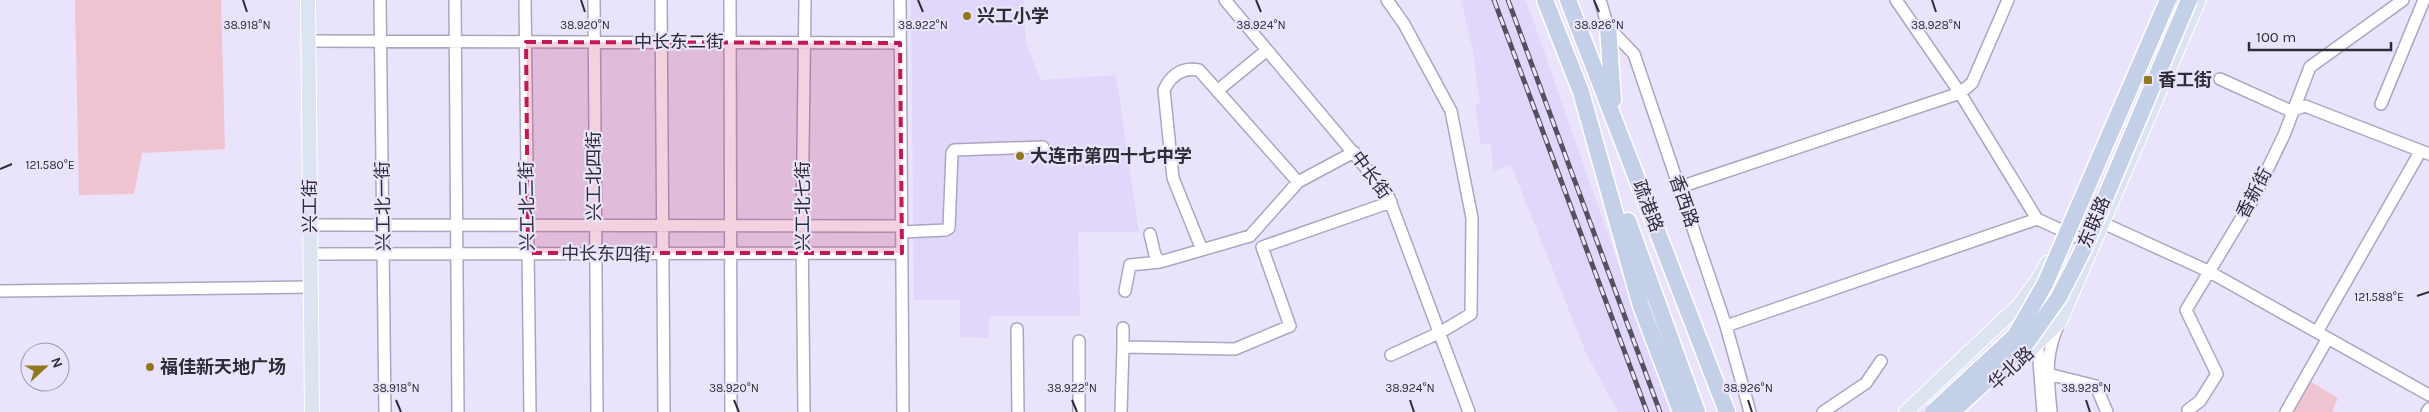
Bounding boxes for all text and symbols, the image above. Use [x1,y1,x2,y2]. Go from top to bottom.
place label: 兴工小学 [977,5,1049,27]
marker: 兴工小学 [961,10,973,22]
text: 38.918°N [223,18,271,32]
text: 38.920°N [560,18,610,32]
text: 38.922°N [898,18,948,32]
text: 38.924°N [1236,18,1286,32]
text: 38.926°N [1574,18,1624,32]
text: 38.928°N [1911,18,1961,32]
scale bar [2249,20,2392,52]
text: 100 m [2256,28,2296,46]
street label: 中长东二街 [634,31,724,53]
place label: 香工街 [2158,69,2212,91]
marker: 香工街 [2142,74,2154,86]
street label: 兴工北四街 [583,131,605,221]
place label: 大连市第四十七中学 [1030,145,1192,167]
street label: 中长街 [1346,147,1396,203]
marker: 大连市第四十七中学 [1014,150,1026,162]
text: 121.580°E [25,158,75,172]
street label: 兴工北一街 [371,161,395,251]
street label: 兴工北三街 [515,161,539,251]
street label: 兴工北七街 [792,161,814,251]
street label: 香新街 [2232,164,2276,222]
street label: 香西路 [1665,172,1703,230]
street label: 疏港路 [1628,177,1668,235]
street label: 兴工街 [299,179,321,233]
street label: 东联路 [2073,193,2115,251]
street label: 中长东四街 [561,242,651,266]
text: 121.588°E [2354,290,2404,304]
north arrow [20,342,70,392]
street label: 华北路 [1984,342,2038,394]
text: N [47,355,66,370]
place label: 福佳新天地广场 [160,356,286,378]
marker: 福佳新天地广场 [144,361,156,373]
text: 38.918°N [372,381,420,395]
text: 38.920°N [709,381,759,395]
text: 38.922°N [1047,381,1097,395]
text: 38.924°N [1385,381,1435,395]
text: 38.926°N [1723,381,1773,395]
text: 38.928°N [2061,381,2111,395]

